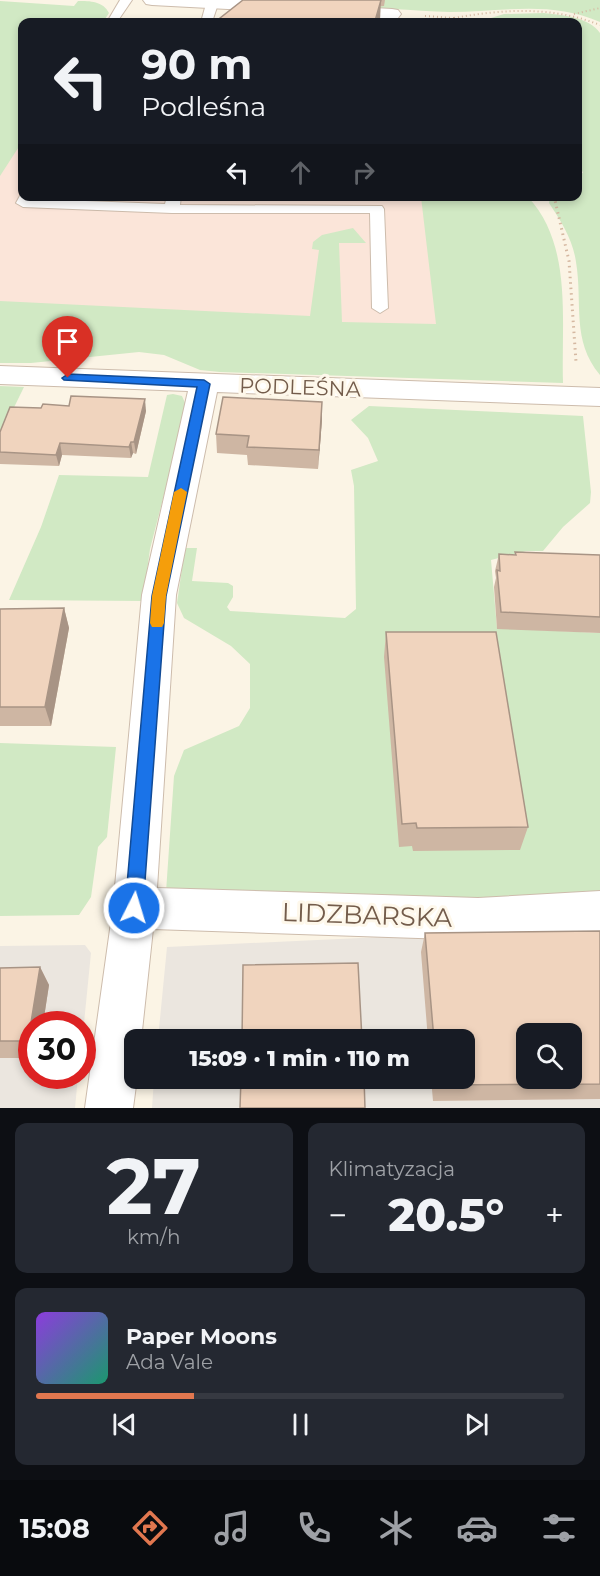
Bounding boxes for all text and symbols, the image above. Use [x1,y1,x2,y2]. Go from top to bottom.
text: 90 m [141,38,252,90]
icon: left [42,42,120,120]
text: Podleśna [141,90,266,123]
icon: left [221,156,254,189]
icon: ahead [284,156,317,189]
icon: right [347,156,380,189]
pin [42,316,93,378]
icon: arrive [51,325,84,358]
street label: PODLEŚNA [239,372,362,402]
position arrow [102,876,166,940]
street label: LIDZBARSKA [281,896,453,934]
speed limit sign: 30 [18,1011,96,1089]
map controls [516,1023,582,1089]
button: search [516,1023,582,1089]
text: 15:09 · 1 min · 110 m [189,1045,410,1072]
text: 27 [107,1138,201,1234]
text: Klimatyzacja [329,1157,455,1181]
text: 20.5° [388,1187,504,1242]
text: − [329,1195,347,1235]
text: + [545,1195,564,1235]
text: km/h [127,1225,180,1249]
text: Paper Moons [126,1323,277,1350]
text: Ada Vale [126,1350,213,1374]
icon: previous [108,1408,141,1441]
icon: pause [284,1408,317,1441]
icon: next [460,1408,493,1441]
icon: directions [129,1507,171,1549]
icon: music [211,1507,253,1549]
icon: phone [293,1507,335,1549]
icon: climate [375,1507,417,1549]
icon: car [456,1507,498,1549]
icon: filters [538,1507,580,1549]
text: 15:08 [20,1512,90,1545]

